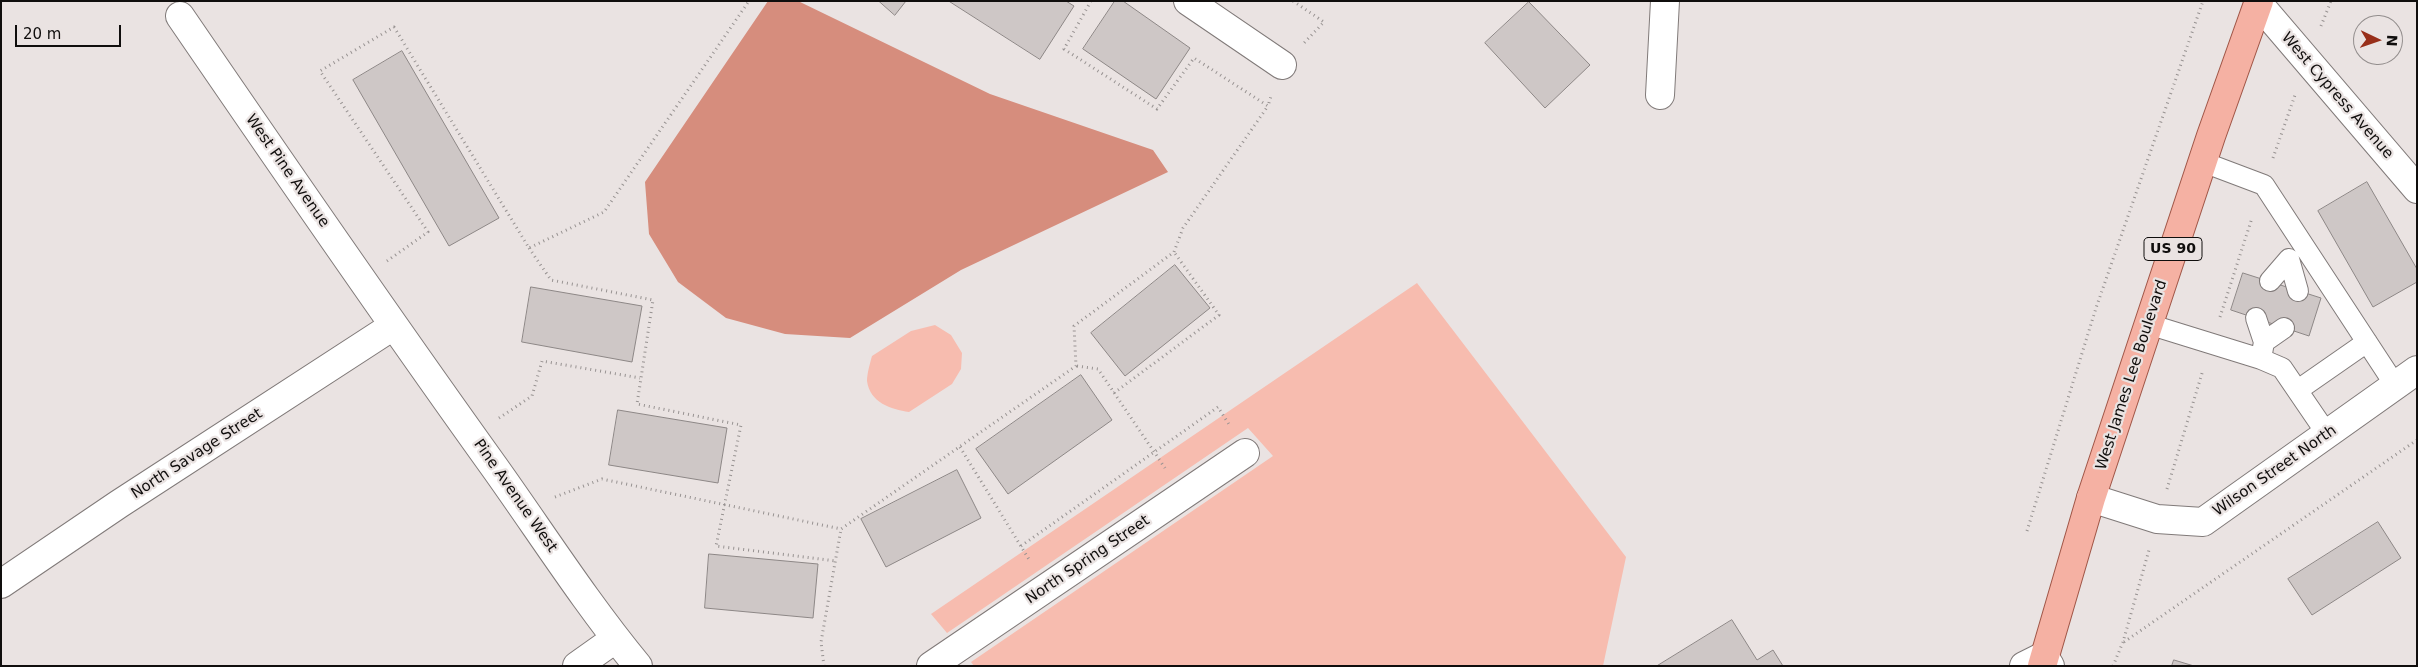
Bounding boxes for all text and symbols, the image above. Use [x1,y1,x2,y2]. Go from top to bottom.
scale bar [18,15,124,47]
north arrow [2353,15,2403,65]
text: 20 m [23,25,61,43]
street label: West Cypress Avenue [2277,29,2397,163]
text: N [2384,34,2400,47]
street label: West Pine Avenue [241,111,333,231]
road number: US 90 [2144,238,2202,260]
street label: West James Lee Boulevard [2093,278,2171,472]
street label: North Savage Street [128,405,266,503]
street label: Wilson Street North [2210,422,2340,520]
street label: Pine Avenue West [469,436,561,556]
street label: North Spring Street [1023,512,1153,608]

